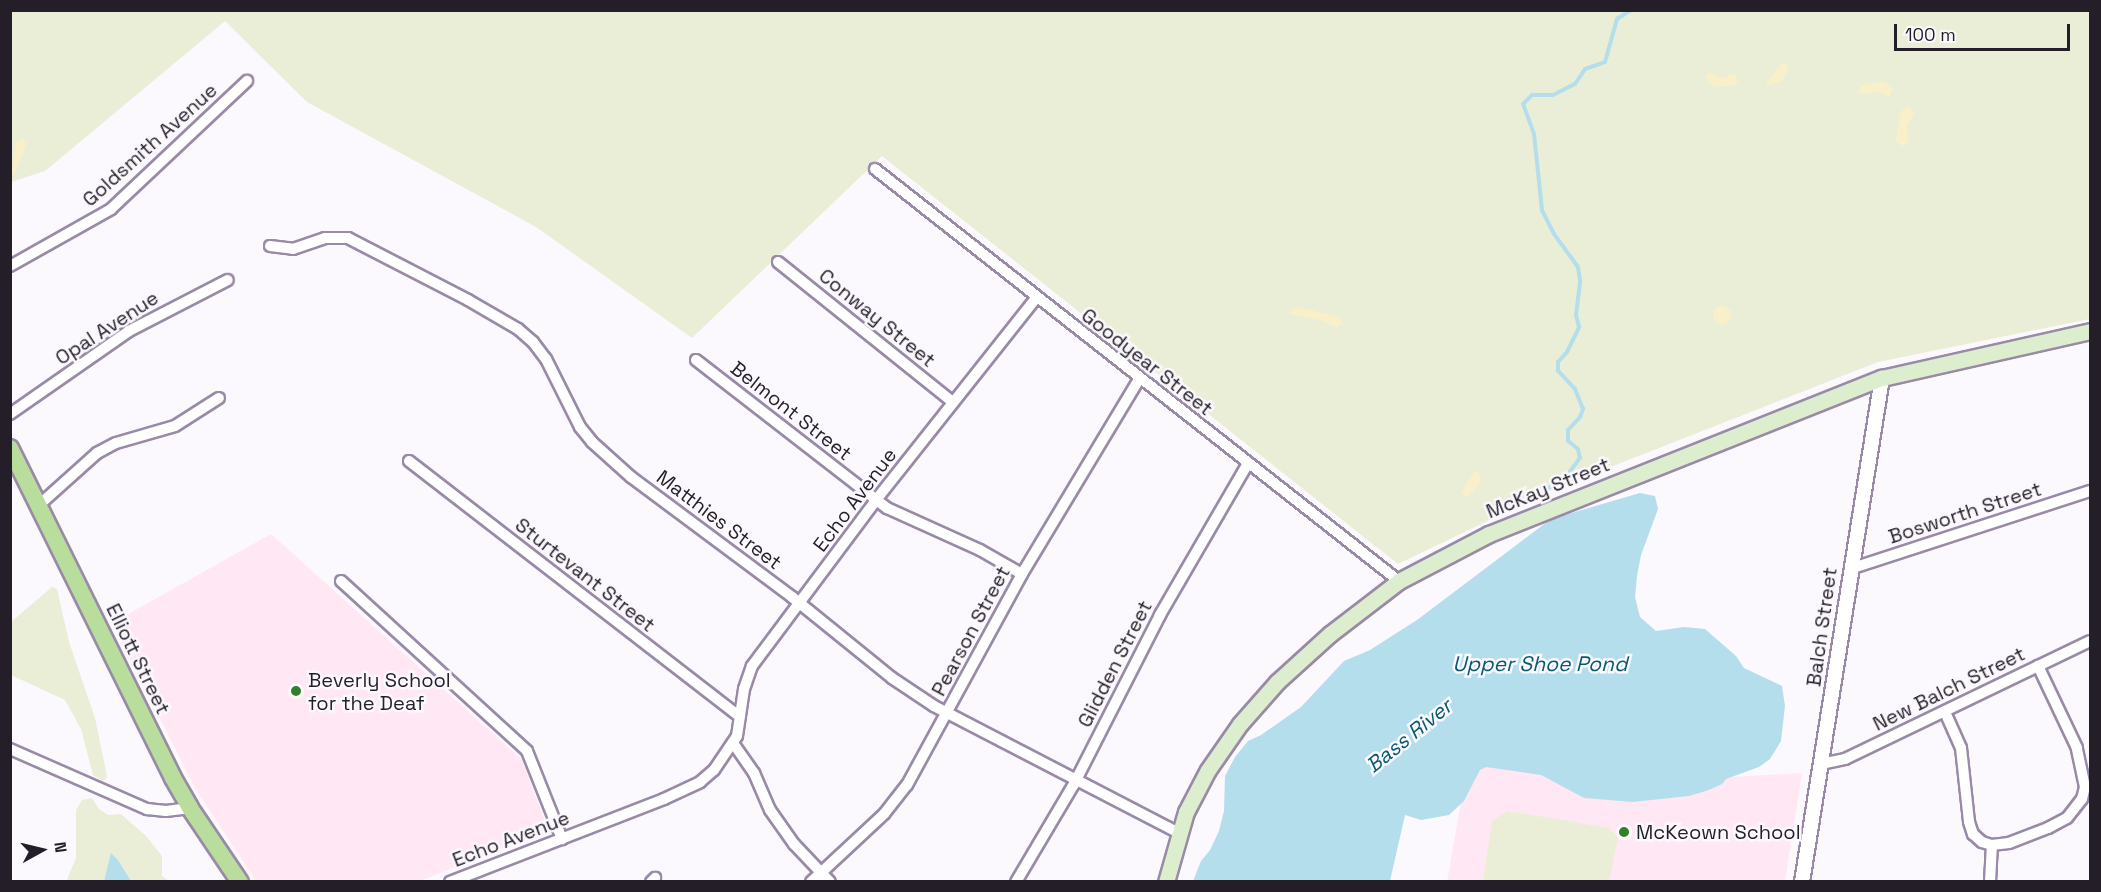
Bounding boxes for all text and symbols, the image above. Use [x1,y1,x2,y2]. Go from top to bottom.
scale bar [1897,12,2072,50]
text: 100 m [1905,23,1956,46]
street label: Goldsmith Avenue [78,78,222,212]
street label: Conway Street [814,264,940,372]
street label: Opal Avenue [51,286,163,370]
street label: Goodyear Street [1076,303,1218,421]
street label: Belmont Street [726,356,856,466]
street label: Echo Avenue [808,443,902,557]
street label: McKay Street [1483,452,1613,524]
street label: Matthies Street [652,465,786,575]
street label: Bosworth Street [1885,477,2045,549]
street label: Sturtevant Street [510,513,660,637]
street label: Pearson Street [927,562,1015,700]
street label: Balch Street [1802,566,1842,688]
street label: Glidden Street [1073,597,1157,731]
street label: Elliott Street [101,600,175,718]
street label: New Balch Street [1869,642,2029,736]
water label: Upper Shoe Pond [1453,651,1627,677]
place label: Beverly School for the Deaf [308,668,451,715]
marker: Beverly School for the Deaf [289,684,303,698]
water label: Bass River [1361,694,1457,778]
street label: Echo Avenue [449,806,573,872]
north arrow [12,820,72,880]
place label: McKeown School [1636,820,1801,844]
marker: McKeown School [1617,825,1631,839]
text: N [49,841,71,854]

